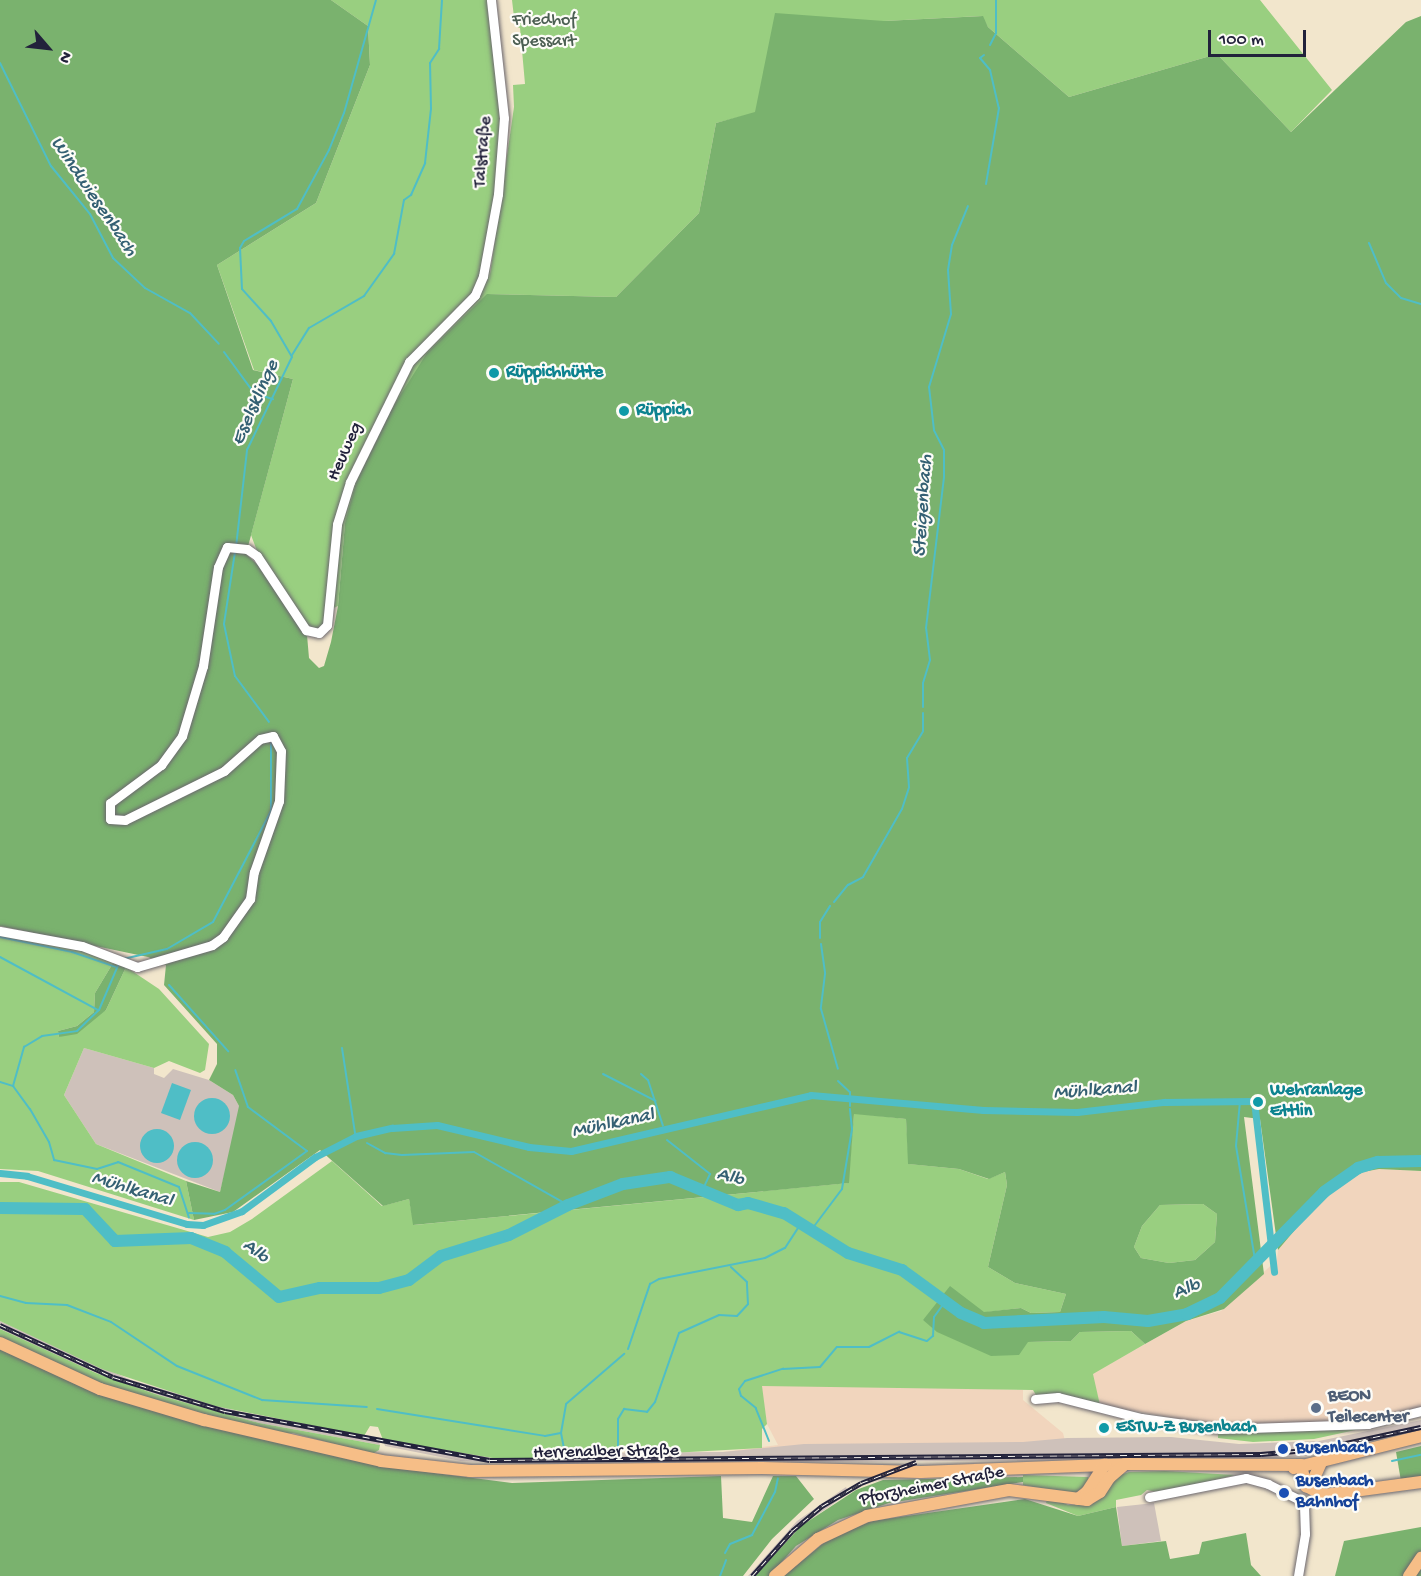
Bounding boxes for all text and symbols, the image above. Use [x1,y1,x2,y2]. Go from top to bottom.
park label: Friedhof Spessart [512,11,576,54]
north arrow [18,18,78,78]
scale bar [1211,18,1308,56]
text: 100 m [1219,30,1264,51]
text: N [53,48,75,66]
street label: Talstraße [470,115,498,189]
water label: Windwiesenbach [44,133,142,261]
water label: Eselsklinge [227,357,285,449]
place label: Rüppichhütte [506,362,603,384]
marker: Rüppichhütte [487,366,501,380]
place label: Rüppich [636,400,691,422]
marker: Rüppich [617,404,631,418]
street label: Heuweg [324,420,368,484]
water label: Steigenbach [908,454,940,558]
water label: Mühlkanal [1053,1076,1137,1106]
place label: Wehranlage Ettlin [1270,1081,1363,1124]
marker: Wehranlage Ettlin [1251,1095,1265,1109]
water label: Mühlkanal [570,1104,656,1144]
water label: Alb [714,1163,746,1193]
water label: Mühlkanal [89,1166,175,1214]
water label: Alb [237,1234,273,1270]
water label: Alb [1170,1274,1204,1306]
place label: BEON Teilecenter [1328,1387,1408,1430]
marker: BEON Teilecenter [1309,1401,1323,1415]
place label: ESTW-Z Busenbach [1116,1417,1257,1439]
marker: ESTW-Z Busenbach [1097,1421,1111,1435]
place label: Busenbach [1296,1438,1373,1460]
marker: Busenbach [1274,1440,1292,1458]
street label: Herrenalber Straße [533,1441,679,1465]
street label: Pforzheimer Straße [858,1462,1006,1512]
place label: Busenbach Bahnhof [1296,1472,1373,1514]
marker: Busenbach Bahnhof [1277,1486,1291,1500]

